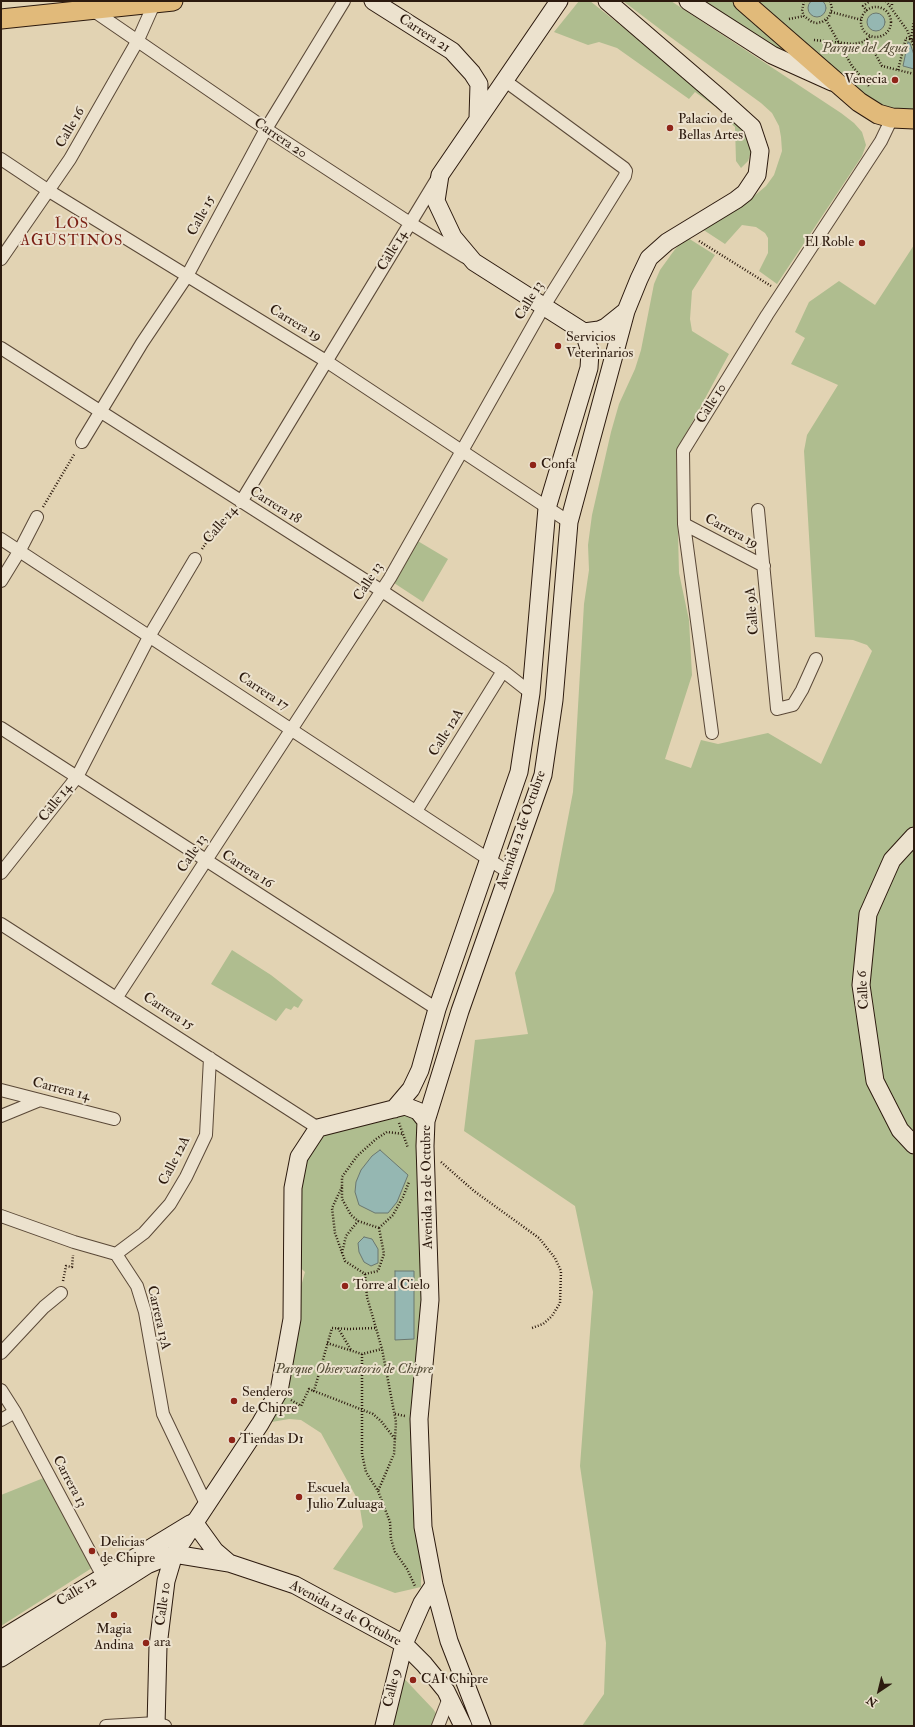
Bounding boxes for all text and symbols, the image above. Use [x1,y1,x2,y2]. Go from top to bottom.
street label: Carrera 21 [395,11,453,57]
park label: Parque del Agua [822,41,908,57]
place label: Venecia [844,72,887,88]
marker: Venecia [890,75,900,85]
street label: Calle 16 [53,105,89,151]
place label: Palacio de Bellas Artes [678,112,743,144]
street label: Carrera 20 [250,115,310,163]
marker: Palacio de Bellas Artes [665,123,675,133]
street label: Calle 15 [184,193,220,239]
district label: LOS AGUSTINOS [21,216,123,251]
street label: Calle 14 [374,228,412,274]
place label: El Roble [805,235,854,251]
marker: El Roble [857,238,867,248]
street label: Calle 13 [512,279,548,323]
street label: Carrera 19 [266,302,324,346]
place label: Servicios Veterinarios [566,330,633,362]
marker: Servicios Veterinarios [553,341,563,351]
street label: Calle 10 [693,381,731,427]
place label: Confa [541,457,576,473]
marker: Confa [528,460,538,470]
street label: Carrera 18 [246,484,304,528]
street label: Calle 14 [200,503,242,547]
street label: Carrera 19 [701,511,761,553]
street label: Calle 13 [351,560,387,604]
street label: Calle 9A [743,586,763,636]
street label: Carrera 17 [234,669,292,715]
street label: Calle 12A [426,706,468,760]
street label: Avenida 12 de Octubre [494,769,550,891]
street label: Calle 14 [36,780,76,826]
street label: Calle 13 [174,832,212,876]
street label: Carrera 16 [218,847,276,893]
street label: Calle 6 [855,970,873,1010]
street label: Carrera 15 [139,989,197,1035]
street label: Carrera 14 [31,1075,91,1105]
street label: Avenida 12 de Octubre [419,1125,437,1249]
street label: Calle 12A [156,1134,194,1188]
place label: Torre al Cielo [353,1278,430,1294]
marker: Torre al Cielo [340,1281,350,1291]
street label: Carrera 13A [142,1284,174,1352]
park label: Parque Observatorio de Chipre [275,1362,433,1378]
place label: Senderos de Chipre [242,1385,297,1418]
marker: Senderos de Chipre [229,1396,239,1406]
place label: Tiendas D1 [240,1432,304,1448]
marker: Tiendas D1 [227,1435,237,1445]
street label: Carrera 13 [48,1453,90,1511]
place label: Escuela Julio Zuluaga [307,1481,383,1514]
marker: Escuela Julio Zuluaga [294,1492,304,1502]
place label: Delicias de Chipre [100,1535,155,1568]
marker: Delicias de Chipre [87,1546,97,1556]
street label: Calle 12 [54,1573,100,1611]
street label: Avenida 12 de Octubre [286,1577,404,1651]
street label: Calle 10 [153,1581,175,1627]
marker: Magia Andina [109,1610,119,1620]
place label: Magia Andina [94,1622,134,1654]
place label: ara [154,1635,171,1651]
marker: ara [141,1638,151,1648]
street label: Calle 9 [380,1667,406,1709]
north arrow [859,1671,899,1711]
place label: CAI Chipre [421,1672,488,1688]
marker: CAI Chipre [408,1675,418,1685]
text: N [864,1693,880,1709]

